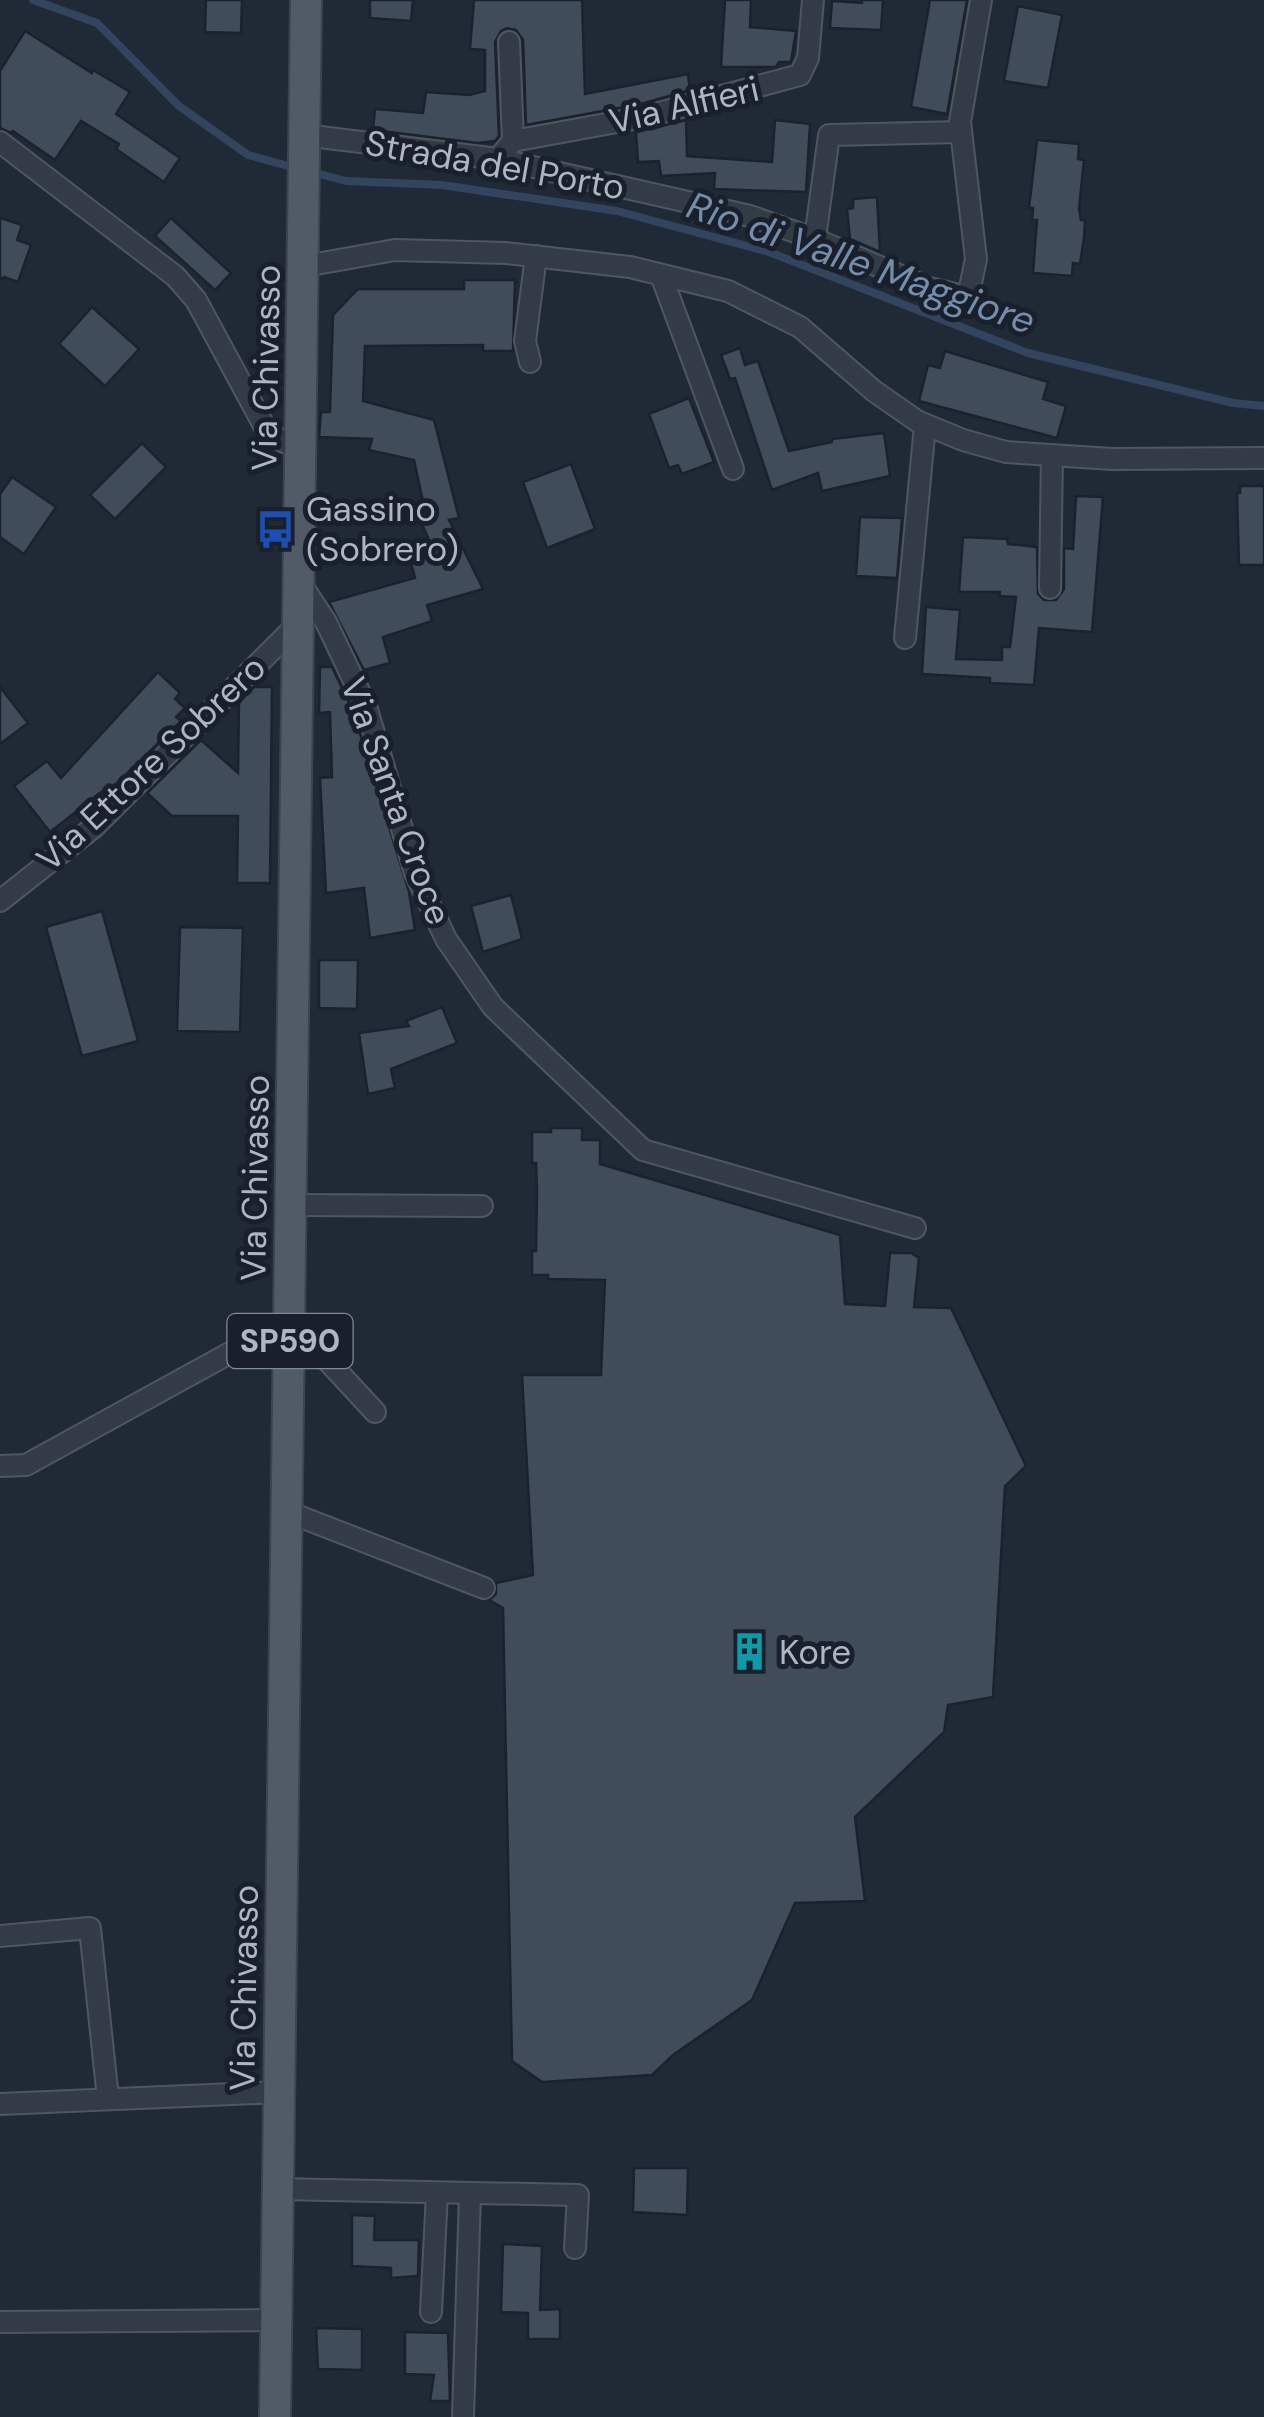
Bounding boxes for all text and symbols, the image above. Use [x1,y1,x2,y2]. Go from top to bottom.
street label: Via Alfieri [605,65,763,145]
street label: Strada del Porto [362,120,628,210]
water label: Rio di Valle Maggiore [680,180,1042,346]
street label: Via Chivasso [241,264,291,472]
place label: Gassino (Sobrero) [306,486,459,572]
bus stop icon: Gassino (Sobrero) [255,508,297,550]
street label: Via Ettore Sobrero [27,645,275,881]
street label: Via Santa Croce [330,671,462,931]
street label: Via Chivasso [230,1074,280,1282]
road number: SP590 [228,1314,352,1368]
place label: Kore [779,1629,851,1675]
building icon: Kore [728,1631,770,1673]
street label: Via Chivasso [219,1884,269,2092]

